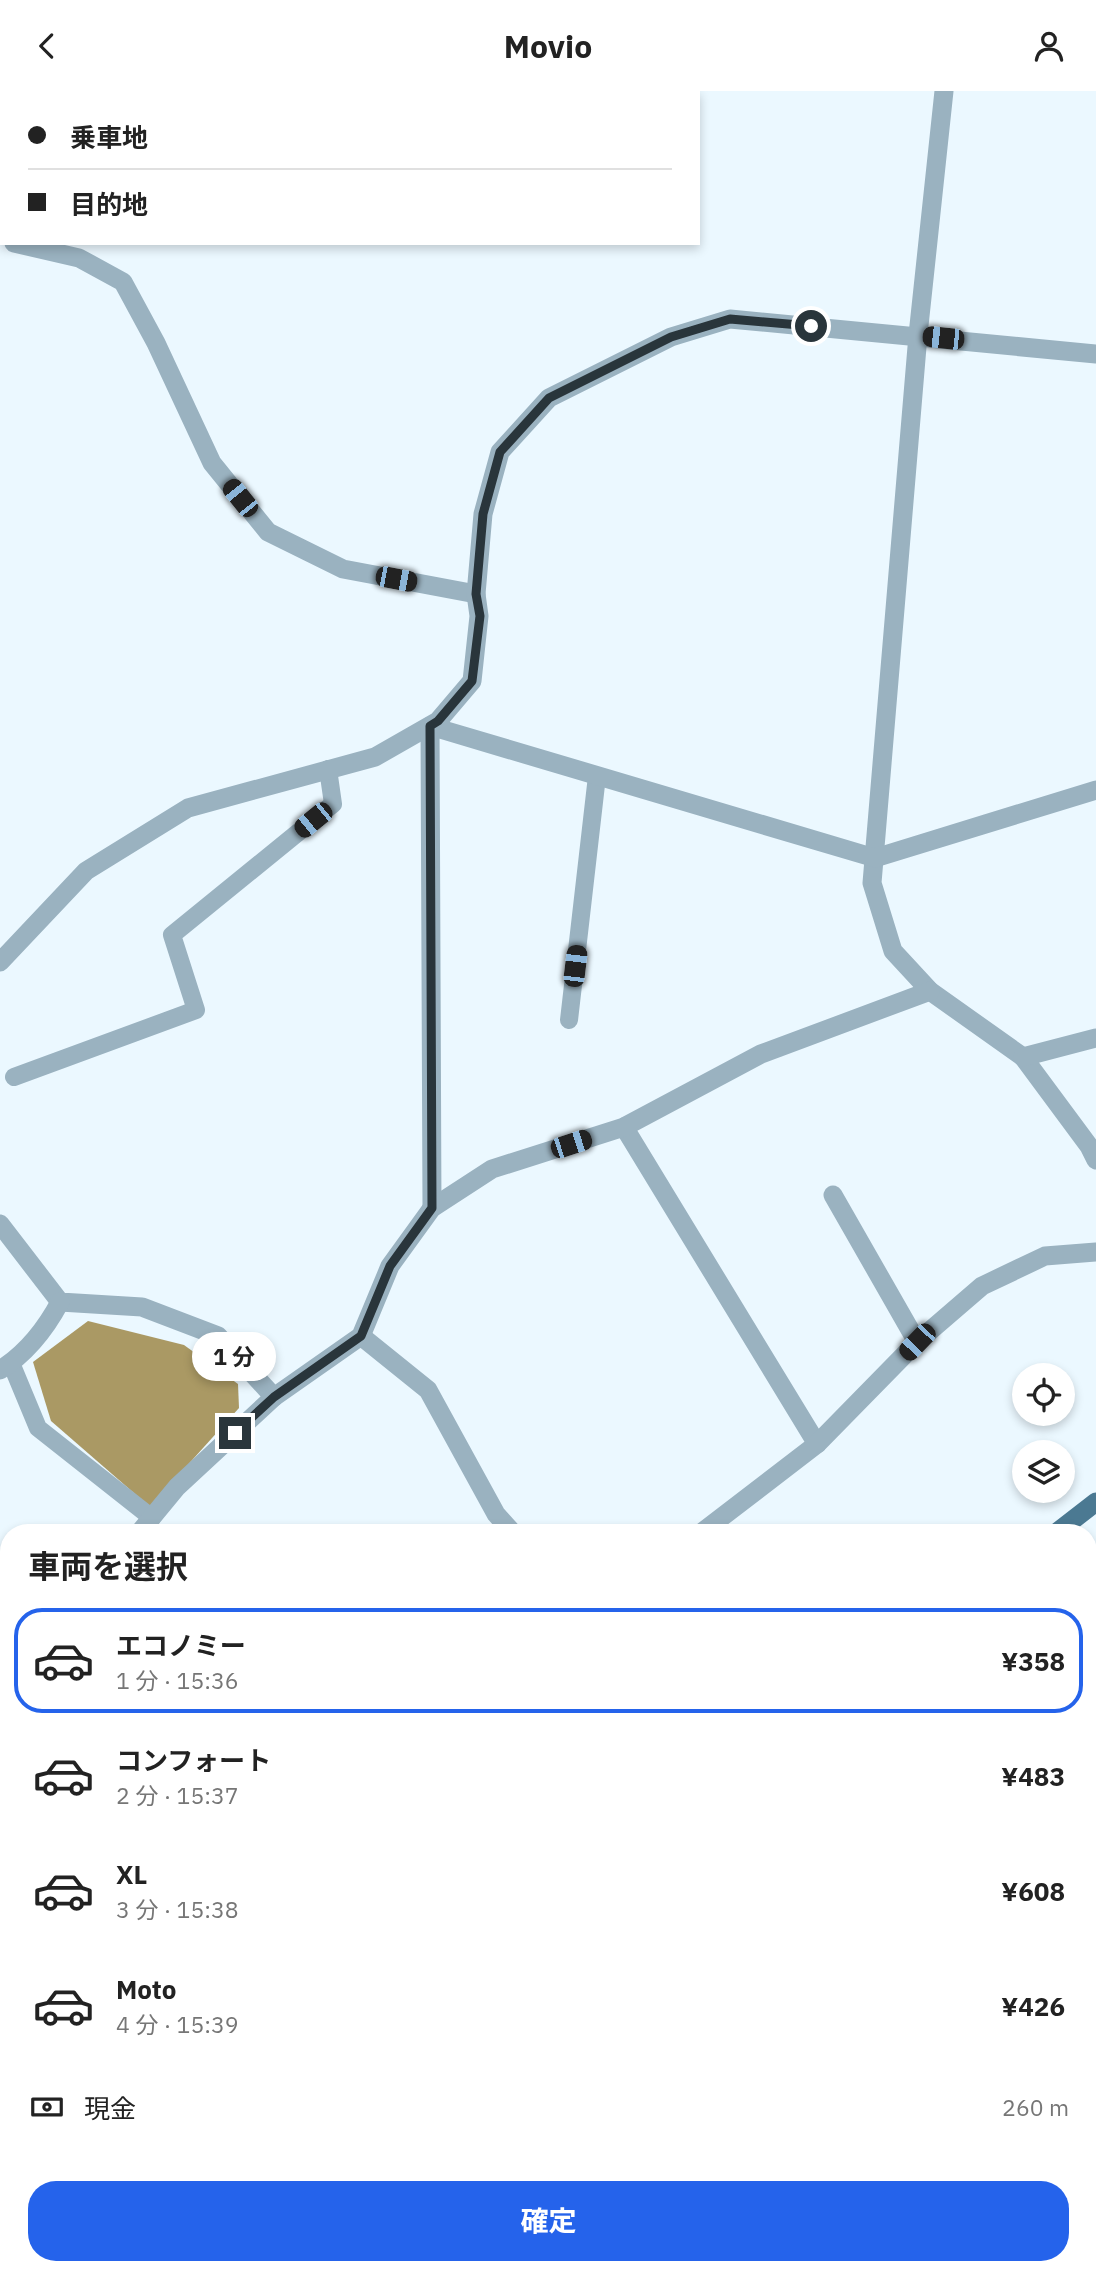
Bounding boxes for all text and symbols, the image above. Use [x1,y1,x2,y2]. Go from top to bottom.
text: Movio [504,25,592,67]
icon: back [28,27,66,65]
icon: person [1030,27,1068,65]
text: 乗車地 [70,120,148,154]
text: 目的地 [70,187,148,221]
route start [795,310,827,342]
car [922,325,965,351]
car [219,475,262,521]
car [374,565,419,593]
car [291,799,336,841]
car [563,944,588,988]
car [548,1128,595,1160]
car [895,1320,940,1364]
callout: 1 分 [193,1331,277,1381]
text: 1 分 [213,1341,255,1371]
map controls [1012,1363,1075,1503]
button: locate [1012,1363,1075,1426]
route end [219,1417,251,1449]
button: layers [1012,1440,1075,1503]
text: 車両を選択 [28,1545,188,1587]
text: エコノミー [116,1628,246,1662]
icon: car [32,1629,95,1692]
text: ¥358 [1001,1644,1065,1678]
text: 1 分 · 15:36 [116,1665,239,1695]
text: コンフォート [116,1743,271,1777]
icon: car [32,1744,95,1807]
text: ¥483 [1001,1759,1065,1793]
text: 2 分 · 15:37 [116,1780,239,1810]
text: XL [116,1857,147,1891]
icon: car [32,1859,95,1922]
text: ¥608 [1001,1874,1065,1908]
text: 3 分 · 15:38 [116,1894,239,1924]
text: Moto [116,1972,176,2006]
icon: car [32,1974,95,2037]
text: ¥426 [1001,1989,1065,2023]
text: 4 分 · 15:39 [116,2009,239,2039]
icon: cash [28,2088,66,2126]
text: 現金 [84,2091,136,2125]
text: 260 m [1002,2092,1069,2122]
button: 確定 [28,2181,1069,2261]

